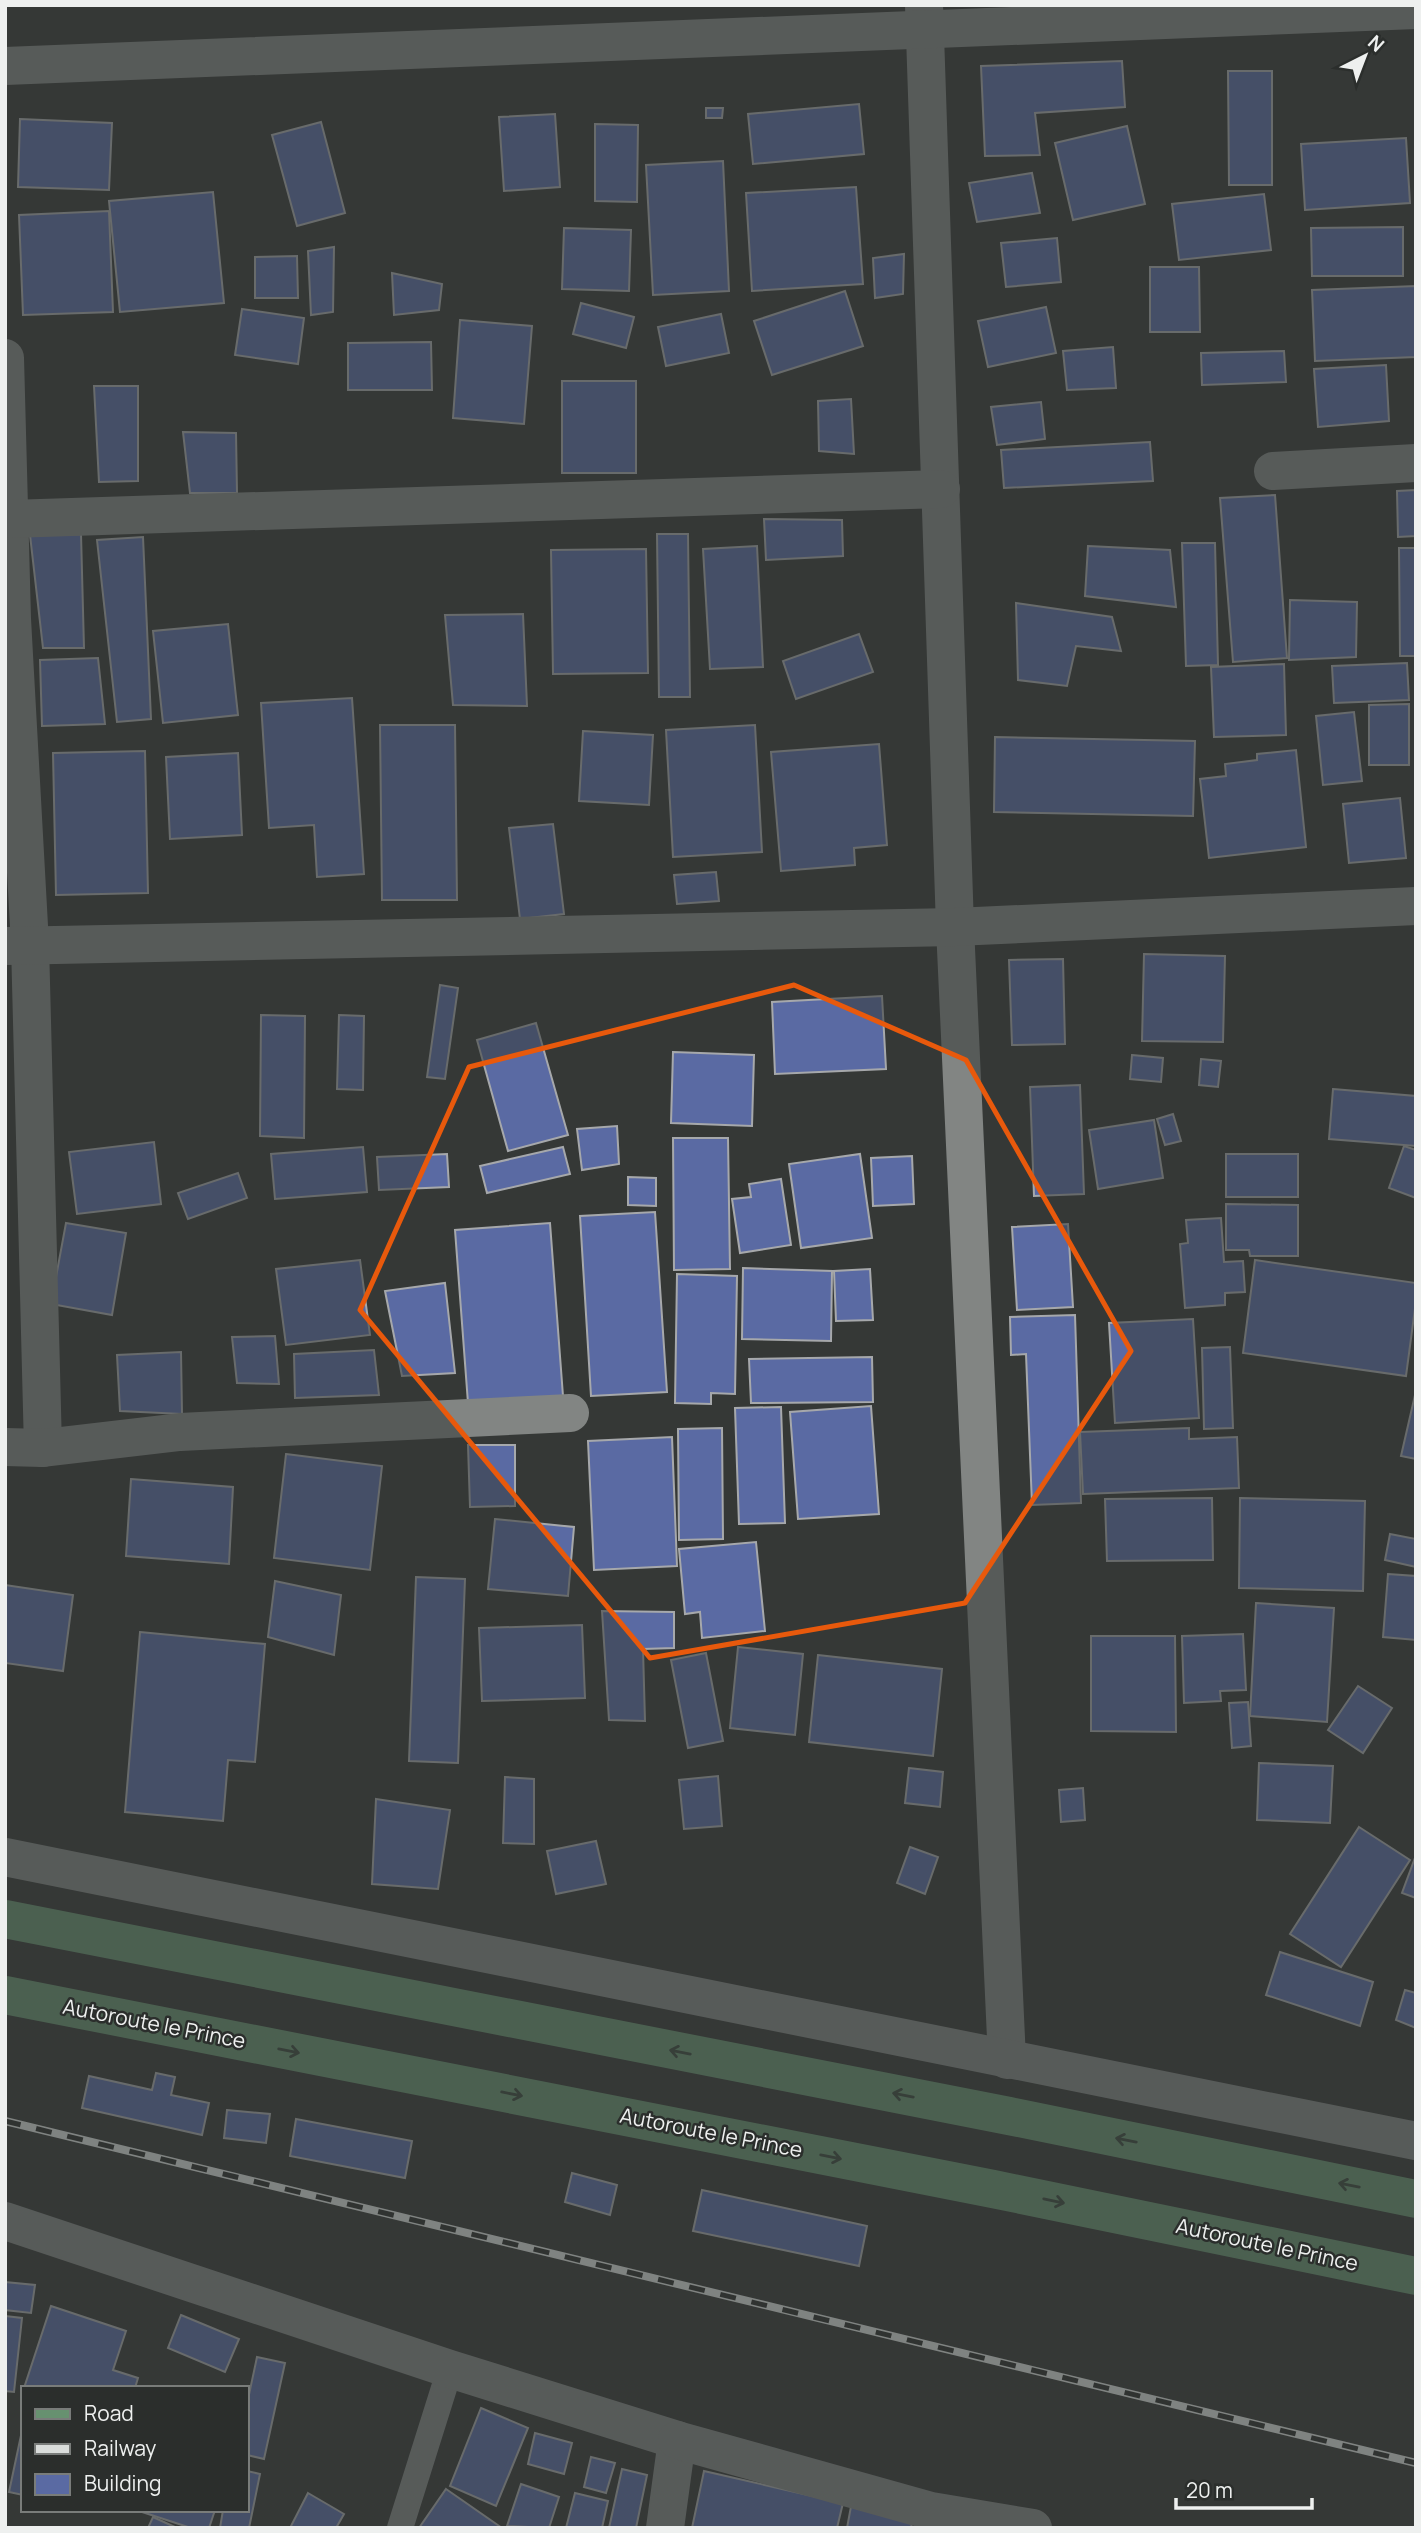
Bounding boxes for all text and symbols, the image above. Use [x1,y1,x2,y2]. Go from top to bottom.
north arrow [1330,21,1400,91]
text: N [1363,29,1390,58]
street label: Autoroute le Prince [61,1992,248,2054]
one-way arrow [277,2044,300,2058]
one-way arrow [669,2044,692,2058]
one-way arrow [500,2088,523,2102]
one-way arrow [892,2088,915,2102]
street label: Autoroute le Prince [618,2101,805,2163]
one-way arrow [1115,2133,1138,2146]
one-way arrow [819,2151,842,2164]
one-way arrow [1338,2178,1361,2192]
one-way arrow [1042,2195,1065,2209]
street label: Autoroute le Prince [1174,2211,1361,2277]
legend [21,2386,248,2512]
text: Road [84,2399,134,2427]
text: Railway [84,2434,156,2462]
scale bar [1176,2466,1312,2510]
text: Building [84,2469,161,2497]
text: 20 m [1186,2476,1233,2504]

